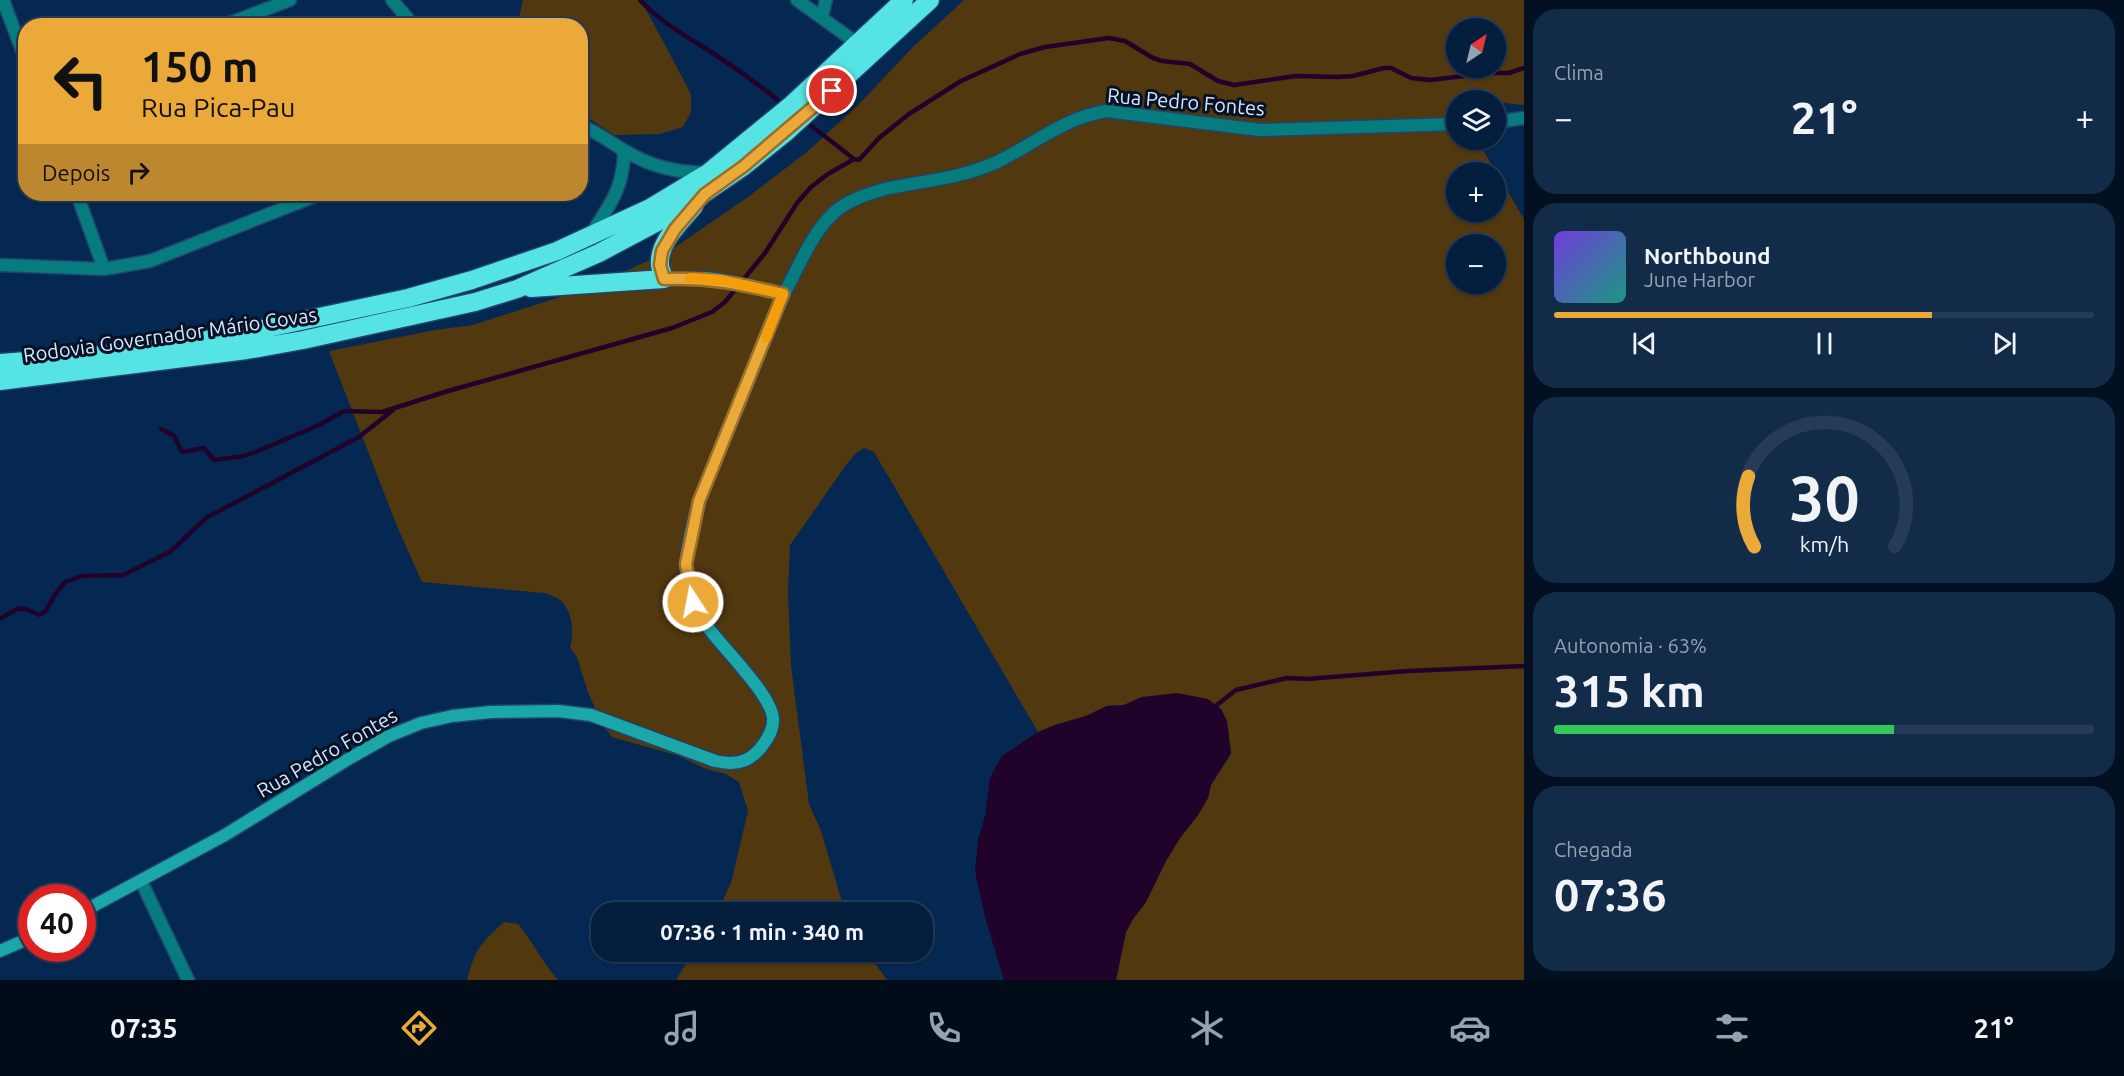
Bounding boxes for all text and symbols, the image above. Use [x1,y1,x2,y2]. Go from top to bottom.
north arrow [1446,18,1506,78]
map controls [1446,18,1506,294]
icon: left [42,42,120,120]
text: 150 m [141,43,258,90]
text: Clima [1554,61,1604,84]
pin [806,65,857,116]
icon: arrive [815,74,848,107]
street label: Rua Pedro Fontes [1106,83,1266,120]
button: layers [1446,90,1506,150]
text: Rua Pica-Pau [141,92,295,122]
text: 21° [1791,92,1857,143]
text: − [1554,99,1573,136]
text: + [2075,99,2094,136]
icon: right [122,156,155,189]
text: Depois [42,160,110,185]
button: + [1446,162,1506,222]
button: − [1446,234,1506,294]
text: Northbound [1644,243,1770,268]
text: June Harbor [1644,268,1755,291]
street label: Rodovia Governador Mário Covas [22,302,318,367]
icon: previous [1628,327,1661,360]
icon: pause [1808,327,1841,360]
icon: next [1988,327,2021,360]
text: 30 [1789,463,1859,533]
text: km/h [1799,532,1849,556]
position arrow [661,570,725,634]
text: Autonomia · 63% [1554,634,1707,657]
text: 315 km [1554,665,1705,716]
street label: Rua Pedro Fontes [253,703,401,802]
text: Chegada [1554,838,1632,861]
text: 07:36 [1554,869,1667,920]
speed limit sign: 40 [18,884,96,962]
text: 07:36 · 1 min · 340 m [660,919,864,944]
icon: directions [398,1007,440,1049]
icon: music [661,1007,703,1049]
icon: phone [923,1007,965,1049]
icon: climate [1186,1007,1228,1049]
icon: car [1449,1007,1491,1049]
icon: filters [1711,1007,1753,1049]
text: 07:35 [110,1013,178,1043]
text: 21° [1974,1013,2014,1043]

